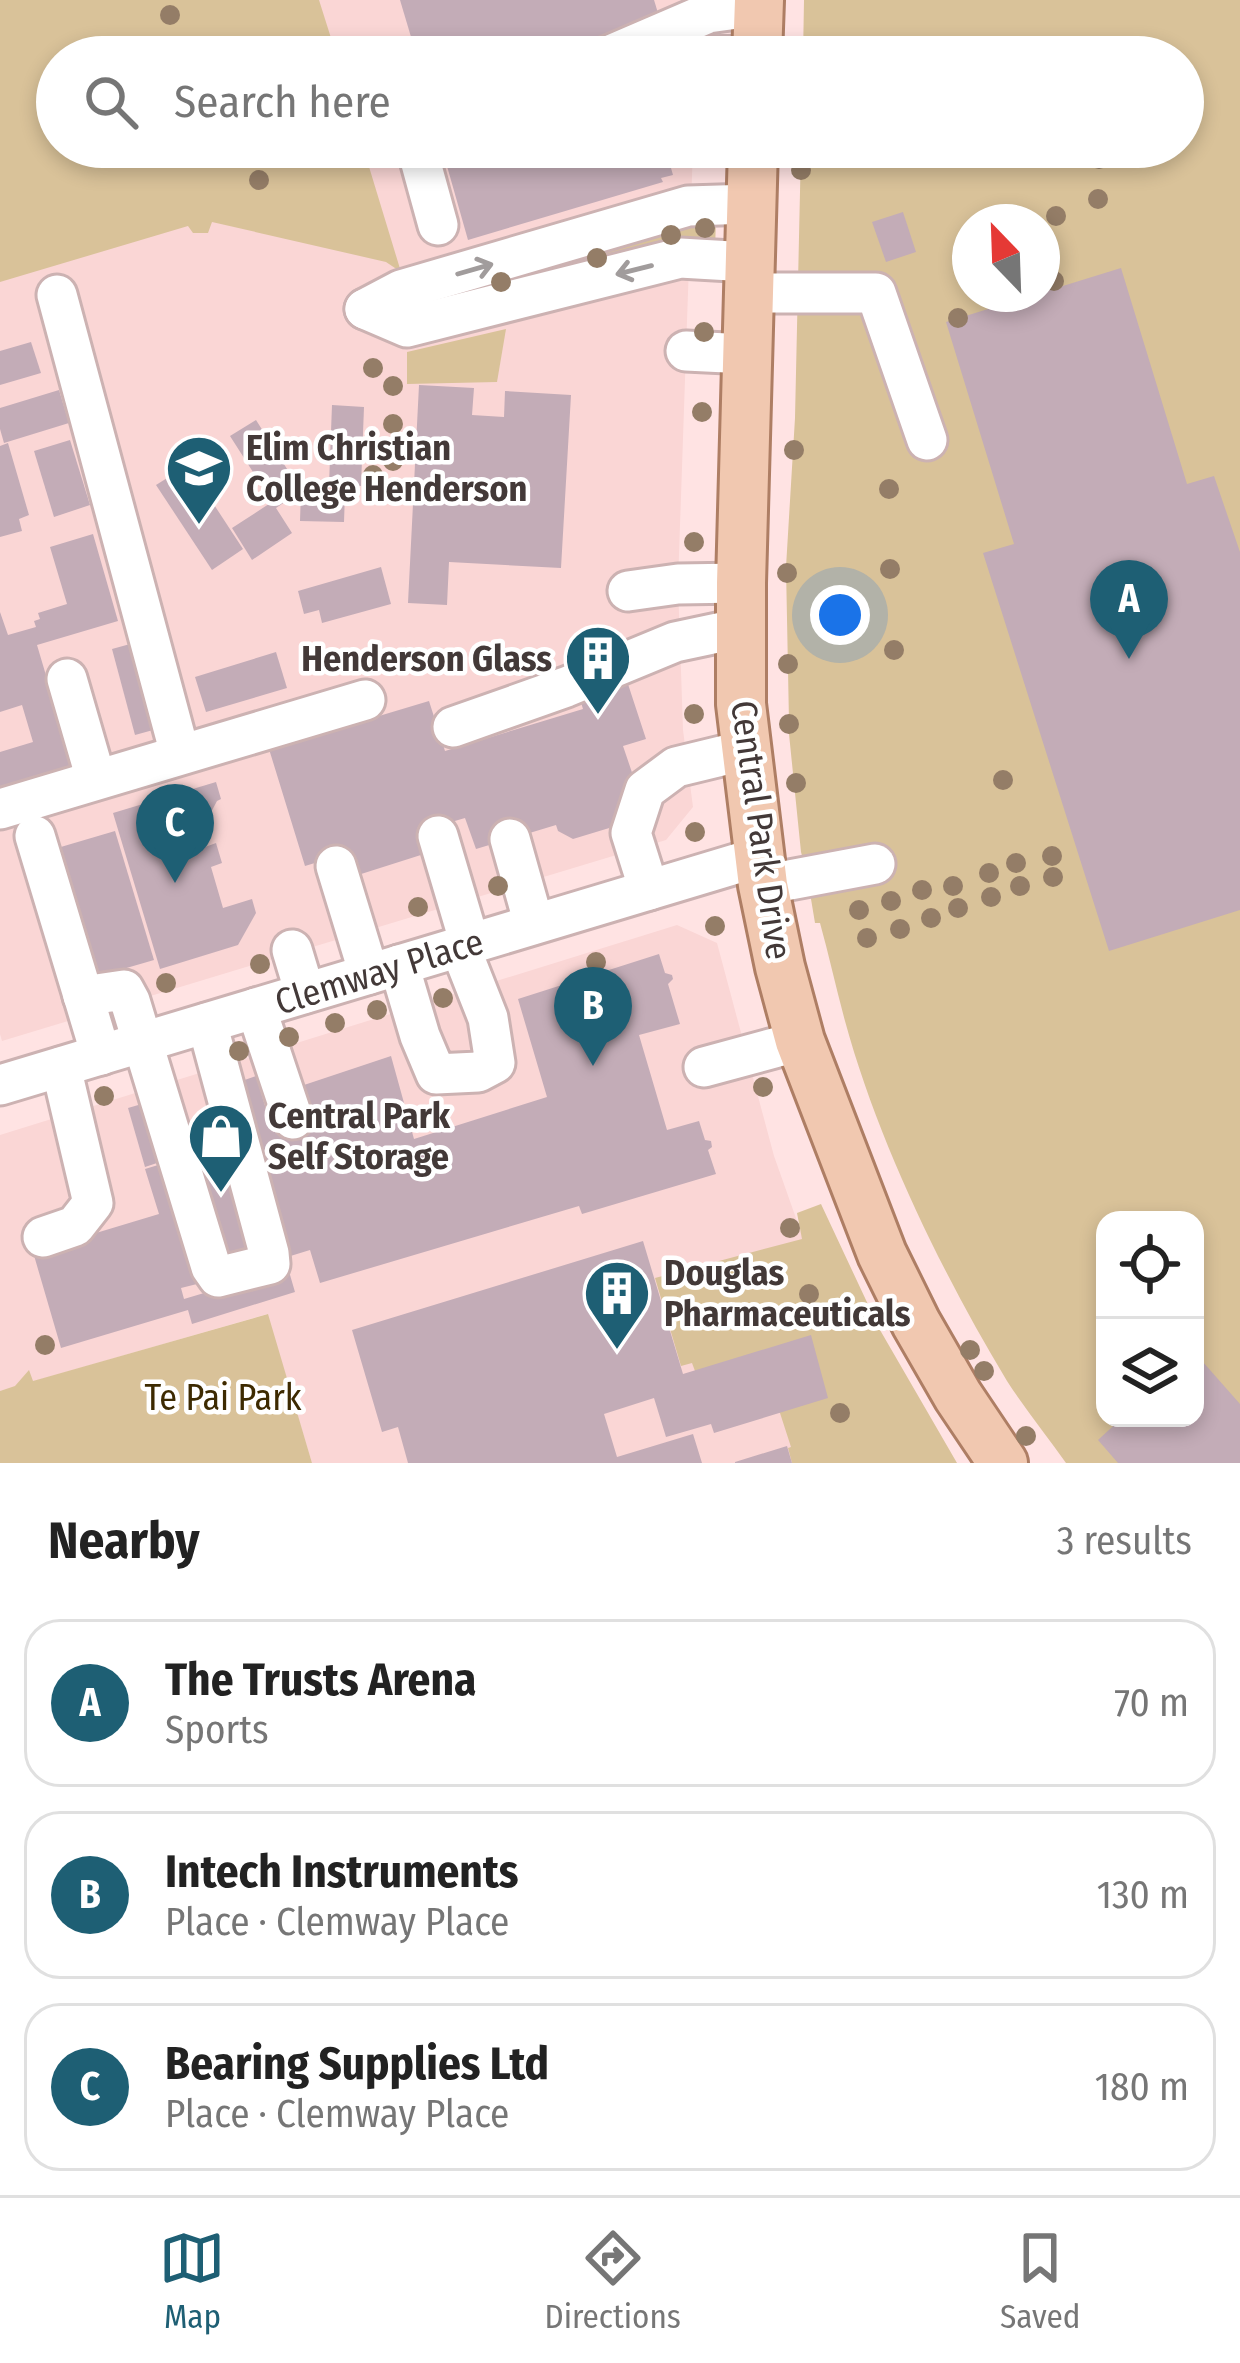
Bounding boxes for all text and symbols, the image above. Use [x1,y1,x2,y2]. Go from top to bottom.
search box [36,36,1204,168]
icon: search [78,69,144,135]
text: Search here [174,75,391,129]
north arrow [952,204,1060,312]
one-way arrow [455,257,493,279]
one-way arrow [616,260,654,282]
place label: Elim Christian College Henderson [246,426,527,511]
school or university icon: Elim Christian College Henderson [164,433,234,527]
pin: A [1090,560,1168,659]
your location [810,585,870,645]
building icon: Henderson Glass [563,623,633,717]
place label: Henderson Glass [301,637,552,681]
street label: Central Park Drive [721,698,801,963]
pin: C [136,784,214,883]
street label: Clemway Place [270,919,489,1024]
pin: B [554,967,632,1066]
place label: Central Park Self Storage [268,1094,451,1179]
shop icon: Central Park Self Storage [186,1101,256,1195]
map controls [1096,1211,1204,1427]
button: locate [1096,1211,1204,1319]
place label: Douglas Pharmaceuticals [664,1251,911,1336]
building icon: Douglas Pharmaceuticals [582,1258,652,1352]
button: layers [1096,1319,1204,1427]
park label: Te Pai Park [145,1376,302,1420]
text: Nearby [48,1510,200,1572]
text: 3 results [1057,1518,1192,1564]
text: The Trusts Arena [165,1653,476,1707]
text: A [79,1680,101,1726]
text: 70 m [1114,1680,1189,1726]
text: Sports [165,1707,269,1753]
text: Intech Instruments [165,1845,518,1899]
text: B [79,1872,101,1918]
text: 130 m [1097,1872,1189,1918]
text: Place · Clemway Place [165,1899,509,1945]
text: Bearing Supplies Ltd [165,2037,549,2091]
text: C [80,2064,100,2110]
text: 180 m [1095,2064,1189,2110]
text: Place · Clemway Place [165,2091,509,2137]
tab: Map [159,2225,225,2337]
tab: Directions [544,2225,681,2337]
tab: Saved [1000,2225,1080,2337]

